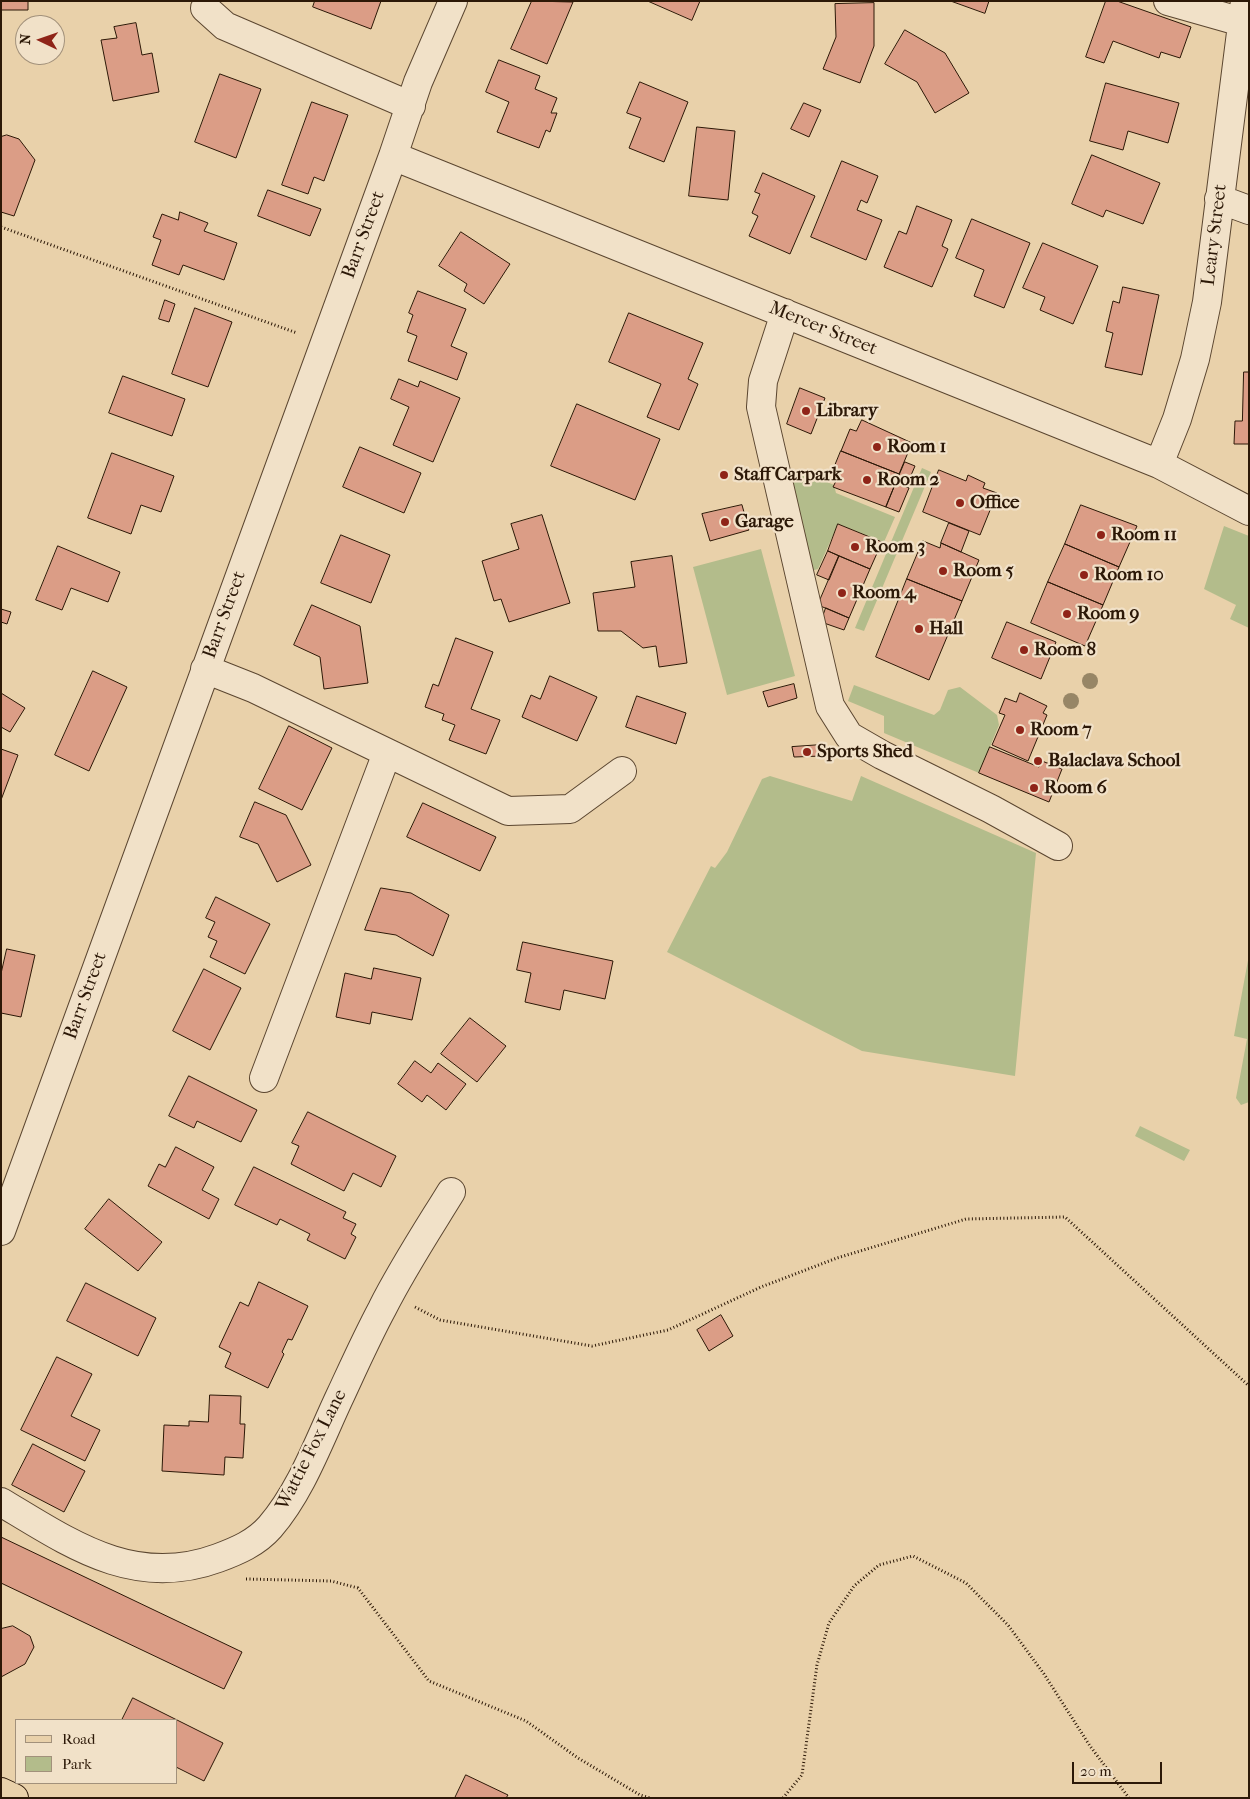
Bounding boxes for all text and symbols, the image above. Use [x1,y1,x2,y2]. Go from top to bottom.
north arrow [15,15,65,65]
text: N [17,33,34,45]
street label: Leary Street [1197,183,1233,287]
street label: Barr Street [338,188,390,282]
street label: Mercer Street [766,297,880,361]
place label: Library [816,400,878,422]
marker: Library [800,405,812,417]
place label: Room 1 [887,436,946,458]
marker: Room 1 [871,441,883,453]
place label: Staff Carpark [734,464,842,486]
marker: Staff Carpark [718,469,730,481]
place label: Room 2 [877,469,939,491]
marker: Room 2 [861,474,873,486]
place label: Office [970,492,1019,514]
marker: Office [954,497,966,509]
place label: Garage [735,511,794,533]
marker: Garage [719,516,731,528]
place label: Room 11 [1111,524,1177,546]
marker: Room 11 [1095,529,1107,541]
place label: Room 3 [865,536,925,558]
marker: Room 3 [849,541,861,553]
place label: Room 5 [953,560,1014,582]
place label: Room 10 [1094,564,1164,586]
marker: Room 5 [937,565,949,577]
street label: Barr Street [199,568,251,662]
marker: Room 10 [1078,569,1090,581]
place label: Room 4 [852,582,916,604]
marker: Room 4 [836,587,848,599]
place label: Room 9 [1077,603,1140,625]
marker: Room 9 [1061,608,1073,620]
place label: Hall [929,618,963,640]
marker: Hall [913,623,925,635]
place label: Room 8 [1034,639,1096,661]
marker: Room 8 [1018,644,1030,656]
place label: Room 7 [1030,719,1092,741]
marker: Room 7 [1014,724,1026,736]
place label: Sports Shed [817,741,913,763]
marker: Sports Shed [801,746,813,758]
place label: Balaclava School [1048,750,1180,772]
marker: Balaclava School [1032,755,1044,767]
place label: Room 6 [1044,777,1107,799]
marker: Room 6 [1028,782,1040,794]
street label: Barr Street [60,949,112,1043]
street label: Wattie Fox Lane [272,1386,352,1514]
legend [15,1719,178,1784]
text: Road [62,1730,95,1748]
scale bar [1075,1752,1165,1784]
text: Park [62,1755,92,1773]
text: 20 m [1080,1762,1112,1780]

